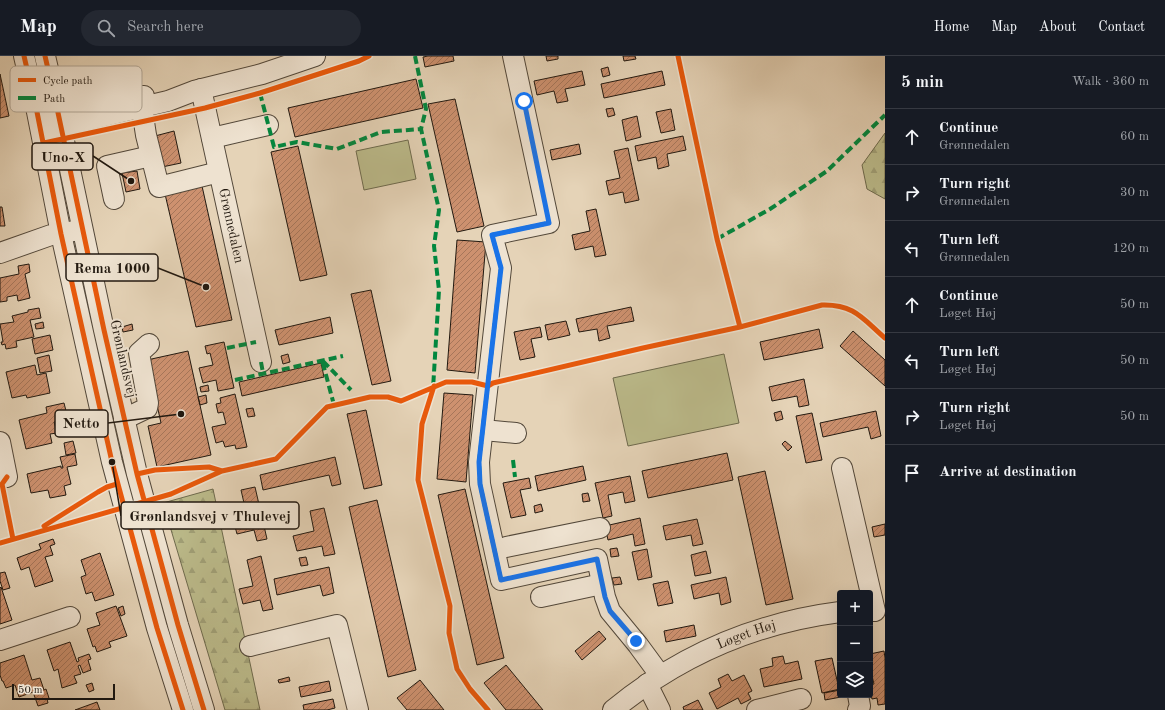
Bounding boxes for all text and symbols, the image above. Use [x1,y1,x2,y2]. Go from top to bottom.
search box [81,10,361,46]
icon: search [95,17,117,39]
text: Map [20,18,57,37]
text: Search here [127,20,204,35]
text: Home [934,20,969,34]
text: Map [991,20,1017,34]
text: About [1039,20,1076,34]
text: Contact [1098,20,1145,34]
legend [10,66,142,112]
text: 5 min [901,74,944,91]
text: Walk · 360 m [1072,75,1149,88]
text: Cycle path [43,76,93,87]
route start [515,92,533,110]
text: Path [43,94,65,105]
text: Continue [939,121,998,136]
icon: ahead [901,126,923,148]
text: 60 m [1120,130,1149,143]
text: Grønnedalen [939,139,1010,152]
callout: Uno-X [32,143,93,170]
text: Uno-X [41,151,85,166]
text: Turn right [939,177,1010,192]
icon: right [901,182,923,204]
text: 30 m [1120,186,1149,199]
street label: Grønnedalen [216,187,246,265]
text: Grønnedalen [939,195,1010,208]
text: Turn left [939,233,999,248]
icon: left [901,238,923,260]
text: 120 m [1112,242,1149,255]
text: Grønnedalen [939,251,1010,264]
callout: Rema 1000 [66,254,158,281]
text: Rema 1000 [74,262,150,277]
text: Continue [939,289,998,304]
icon: ahead [901,294,923,316]
text: 50 m [1120,298,1149,311]
text: Løget Høj [939,307,996,320]
street label: Grønlandsvej [107,319,139,399]
text: Turn left [939,345,999,360]
icon: left [901,350,923,372]
text: 50 m [1120,354,1149,367]
text: Løget Høj [939,363,996,376]
text: Turn right [939,401,1010,416]
icon: right [901,406,923,428]
callout: Netto [55,410,108,437]
text: 50 m [1120,410,1149,423]
text: Netto [62,417,100,432]
text: Løget Høj [939,419,996,432]
icon: arrive [901,462,923,484]
text: Arrive at destination [939,465,1077,480]
callout: Grønlandsvej v Thulevej [121,502,299,529]
text: Grønlandsvej v Thulevej [129,510,291,525]
map controls [837,590,873,698]
button: + [837,590,873,626]
street label: Løget Høj [715,618,777,652]
button: − [837,626,873,662]
route end [627,632,645,650]
button: layers [837,662,873,698]
scale bar [12,682,115,701]
text: 50 m [18,685,43,696]

